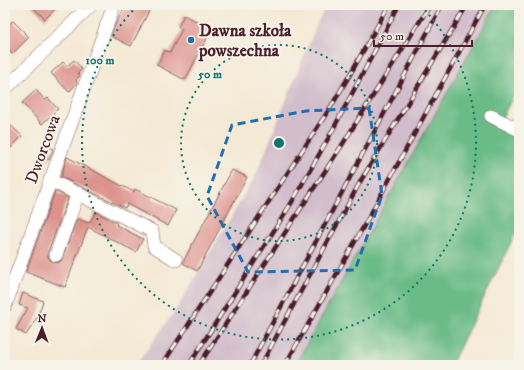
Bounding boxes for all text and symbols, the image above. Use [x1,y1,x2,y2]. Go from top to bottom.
place label: Dawna szkoła powszechna [198,20,292,62]
scale bar [374,22,472,48]
text: 50 m [380,29,404,44]
marker: Dawna szkoła powszechna [186,35,196,45]
text: 100 m [86,53,114,68]
text: 50 m [197,67,222,82]
street label: Dworcowa [20,111,66,187]
centre of rings [272,136,286,150]
north arrow [22,308,62,348]
text: N [38,312,47,326]

